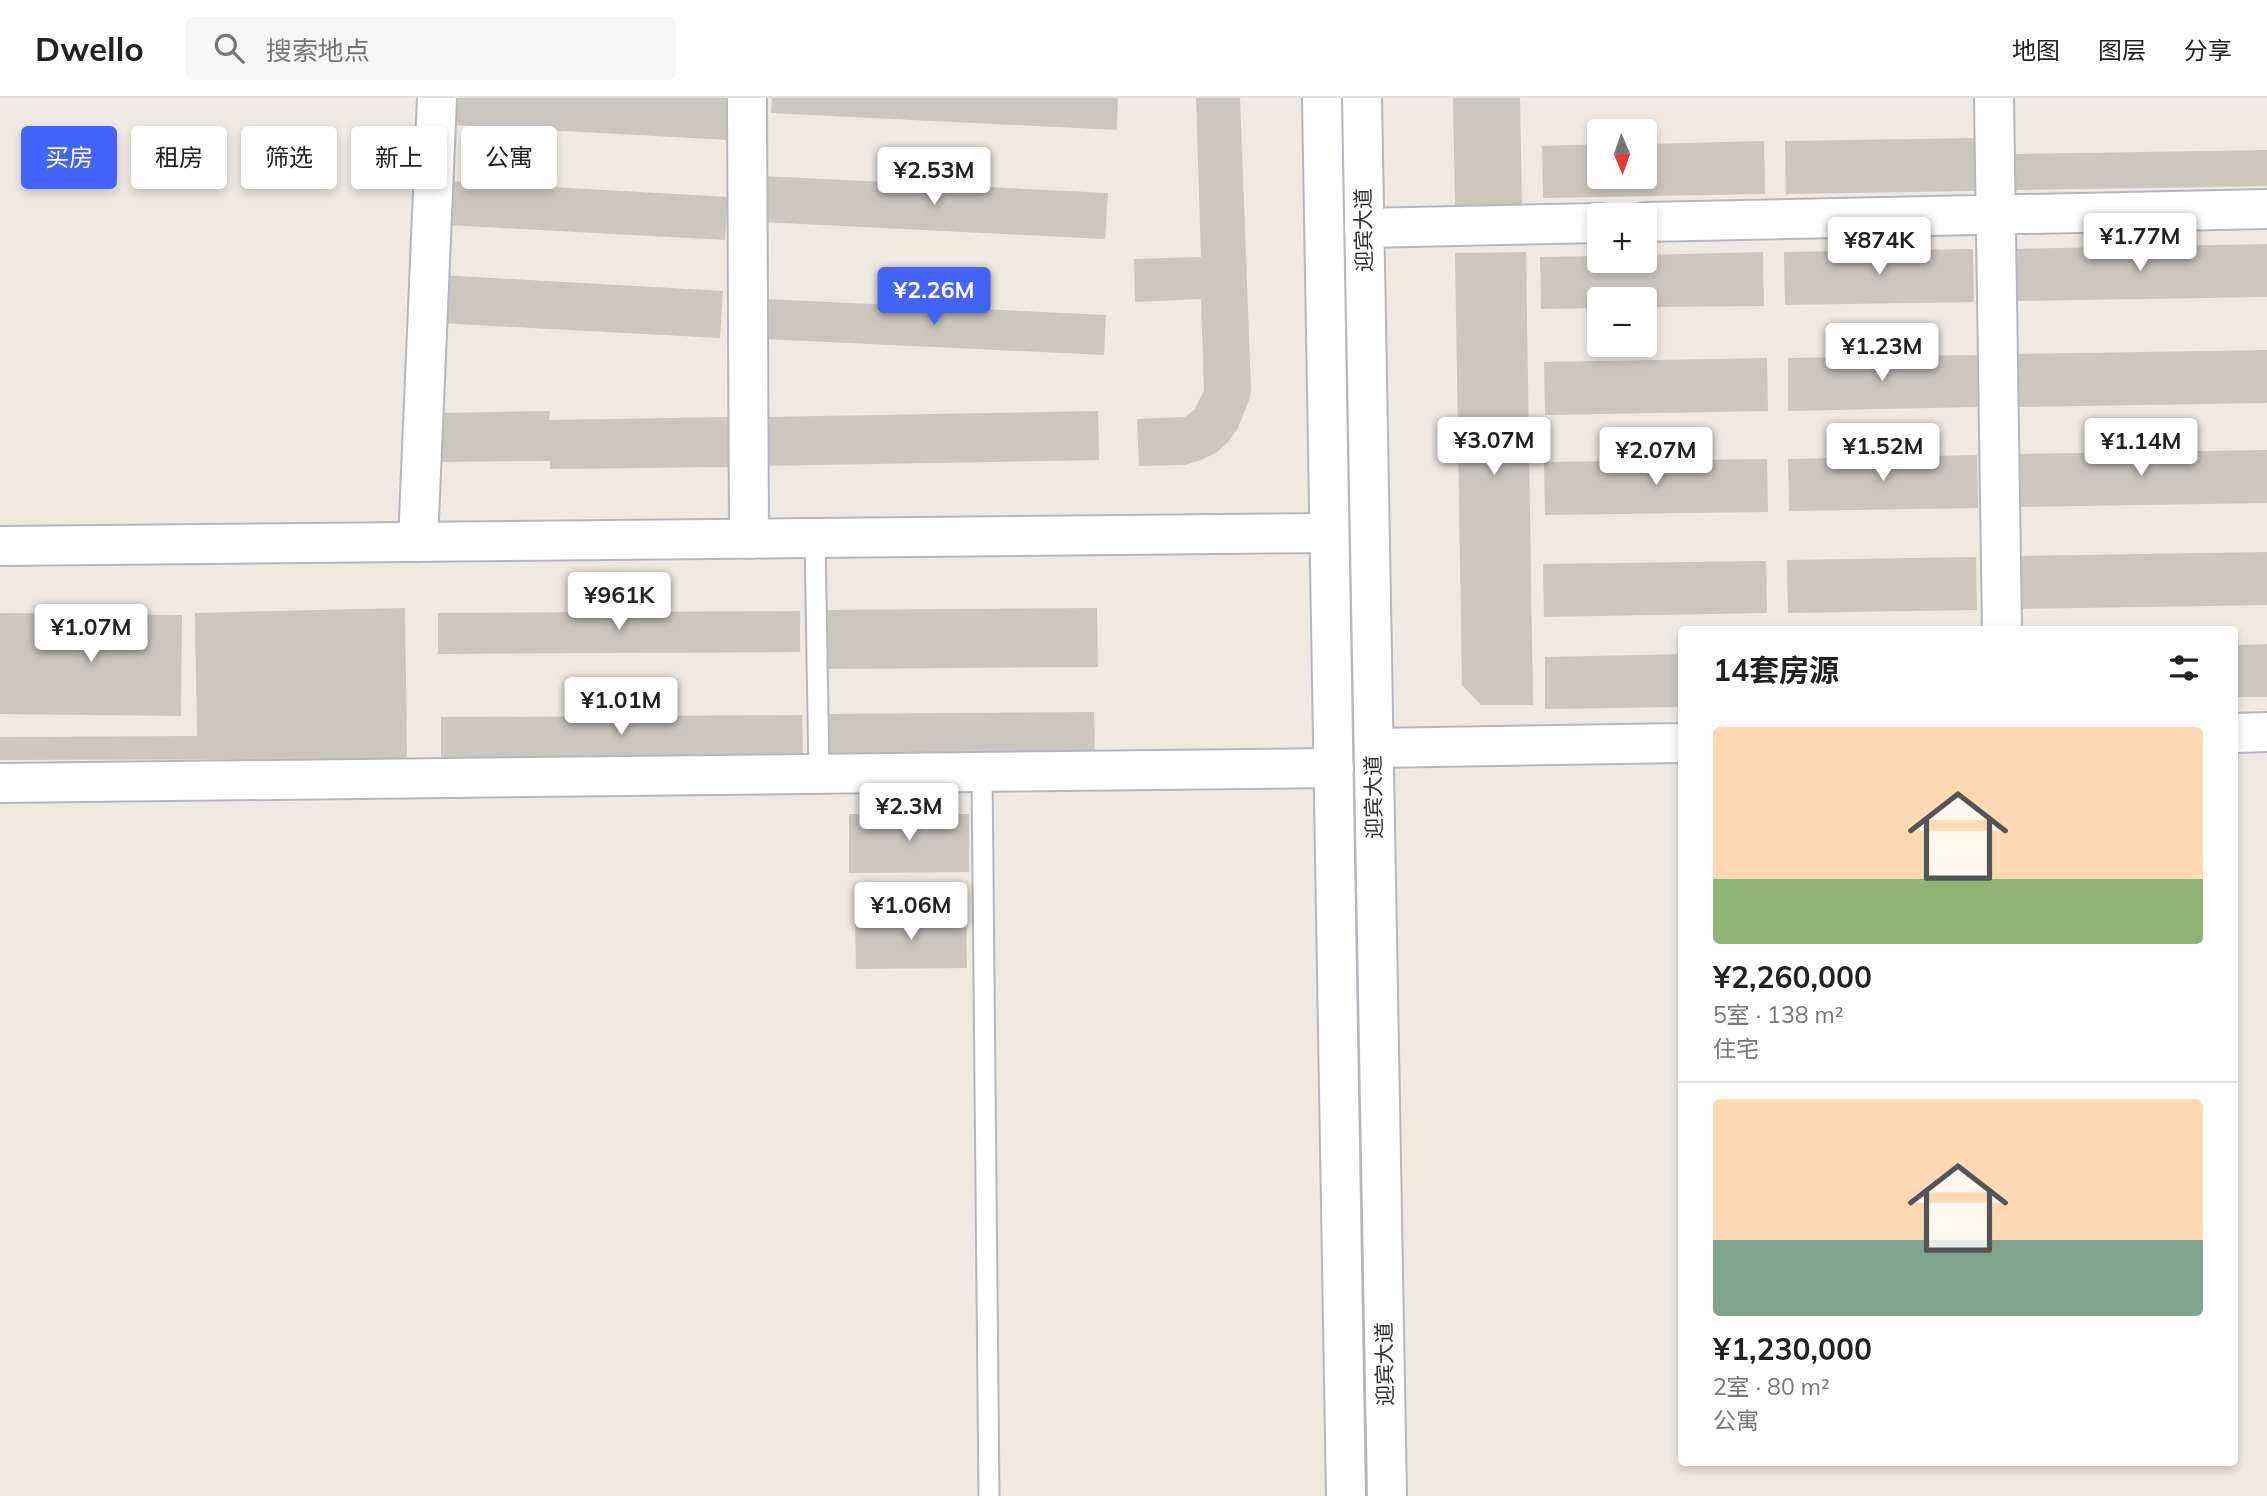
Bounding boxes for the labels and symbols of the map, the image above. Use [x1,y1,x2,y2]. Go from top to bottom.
north arrow [1587,119,1657,189]
pin: ¥2.53M [877,148,991,207]
street label: 迎宾大道 [1349,188,1377,272]
pin: ¥1.77M [2083,214,2197,273]
pin: ¥874K [1830,218,1928,277]
pin: ¥2.26M [877,268,991,327]
pin: ¥1.23M [1825,324,1939,383]
pin: ¥3.07M [1437,418,1551,477]
pin: ¥1.14M [2084,418,2198,478]
pin: ¥1.52M [1826,424,1940,483]
pin: ¥2.07M [1599,428,1713,487]
pin: ¥961K [570,573,668,632]
pin: ¥1.07M [34,604,148,664]
pin: ¥1.01M [564,678,678,737]
street label: 迎宾大道 [1359,755,1387,839]
pin: ¥2.3M [860,784,958,843]
pin: ¥1.06M [854,882,968,942]
street label: 迎宾大道 [1370,1322,1398,1406]

